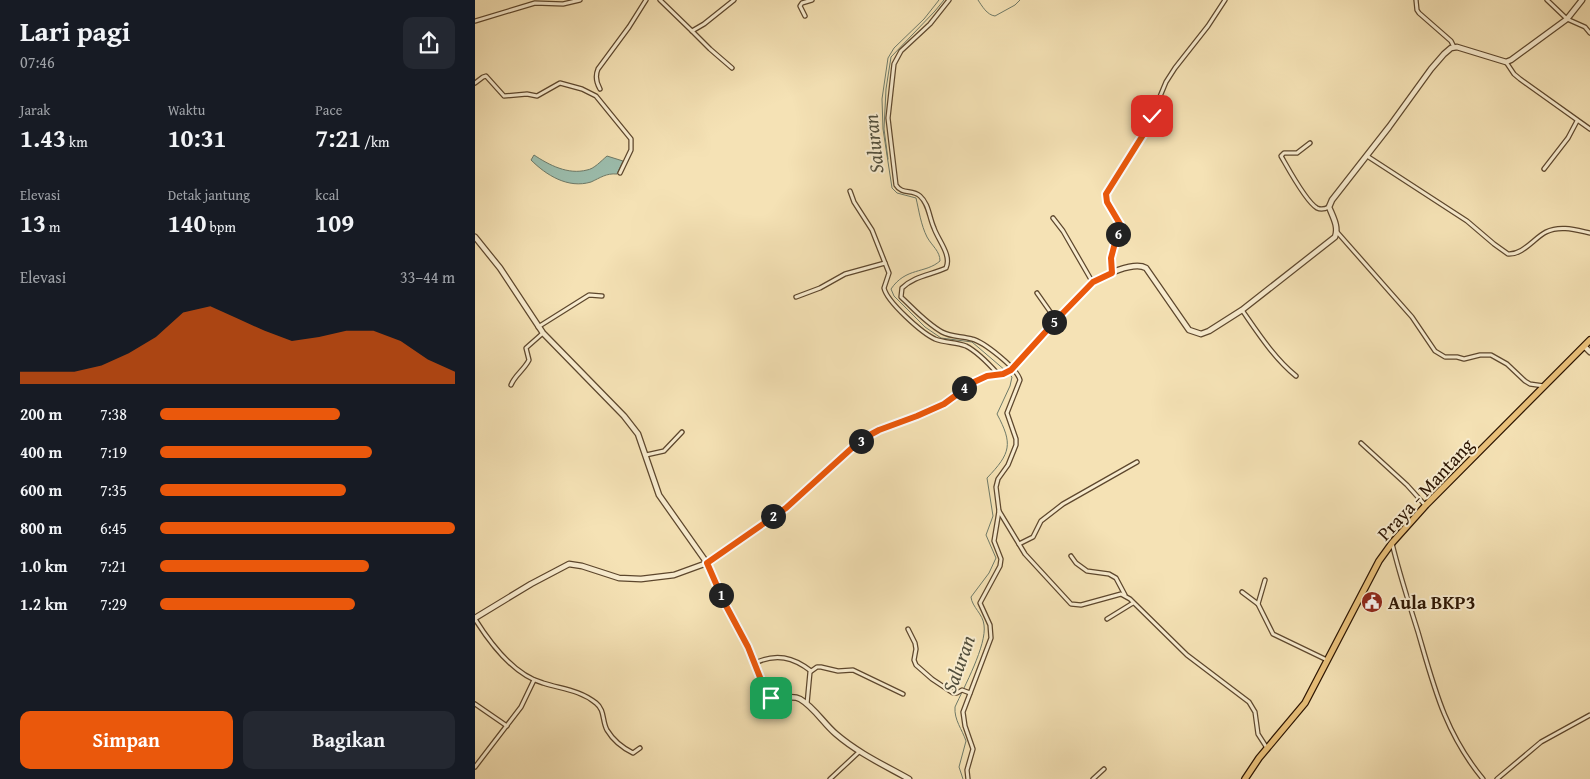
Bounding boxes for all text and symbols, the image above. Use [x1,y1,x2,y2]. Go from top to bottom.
text: Lari pagi [20,10,130,51]
button: share [403,17,455,69]
text: 07:46 [20,50,55,74]
pin [1131,95,1173,137]
text: Jarak [20,100,50,120]
text: Waktu [168,100,205,120]
text: Pace [315,100,342,120]
icon: check [1138,102,1166,130]
water label: Saluran [855,113,891,175]
text: 1.43 [20,120,66,156]
text: 10:31 [168,120,227,156]
text: 7:21 [315,120,361,156]
text: km [66,132,88,152]
text: /km [361,132,390,152]
text: Elevasi [20,185,60,205]
text: Detak jantung [168,185,250,205]
text: kcal [315,185,339,205]
text: 13 [20,205,46,241]
text: 140 [168,205,207,241]
text: 109 [315,205,354,241]
text: m [46,217,60,237]
text: bpm [207,217,236,237]
pin: 6 [1105,222,1131,246]
text: 6 [1115,224,1122,244]
text: Elevasi [20,265,66,289]
text: 33–44 m [400,265,455,289]
pin: 5 [1041,310,1067,334]
text: 5 [1051,312,1058,332]
pin: 4 [951,376,977,400]
text: 4 [961,378,968,398]
text: 200 m [20,402,62,426]
text: 7:38 [100,402,127,426]
pin: 3 [849,428,873,454]
text: 3 [858,431,865,451]
street label: Praya - Mantang [1370,431,1480,546]
text: 400 m [20,440,62,464]
text: 7:19 [100,440,127,464]
text: 600 m [20,478,62,502]
text: 7:35 [100,478,127,502]
pin: 2 [761,504,785,528]
text: 2 [770,506,777,526]
text: 800 m [20,516,62,540]
text: 6:45 [100,516,127,540]
text: 1.0 km [20,554,67,578]
text: 7:21 [100,554,127,578]
pin: 1 [709,582,733,608]
text: 1 [718,585,725,605]
place label: Aula BKP3 [1388,588,1476,616]
public building icon: Aula BKP3 [1360,590,1384,614]
text: 1.2 km [20,592,67,616]
text: 7:29 [100,592,127,616]
water label: Saluran [934,631,982,697]
pin [750,677,792,719]
icon: arrive [757,684,785,712]
button: Simpan [20,711,233,769]
button: Bagikan [243,711,455,769]

